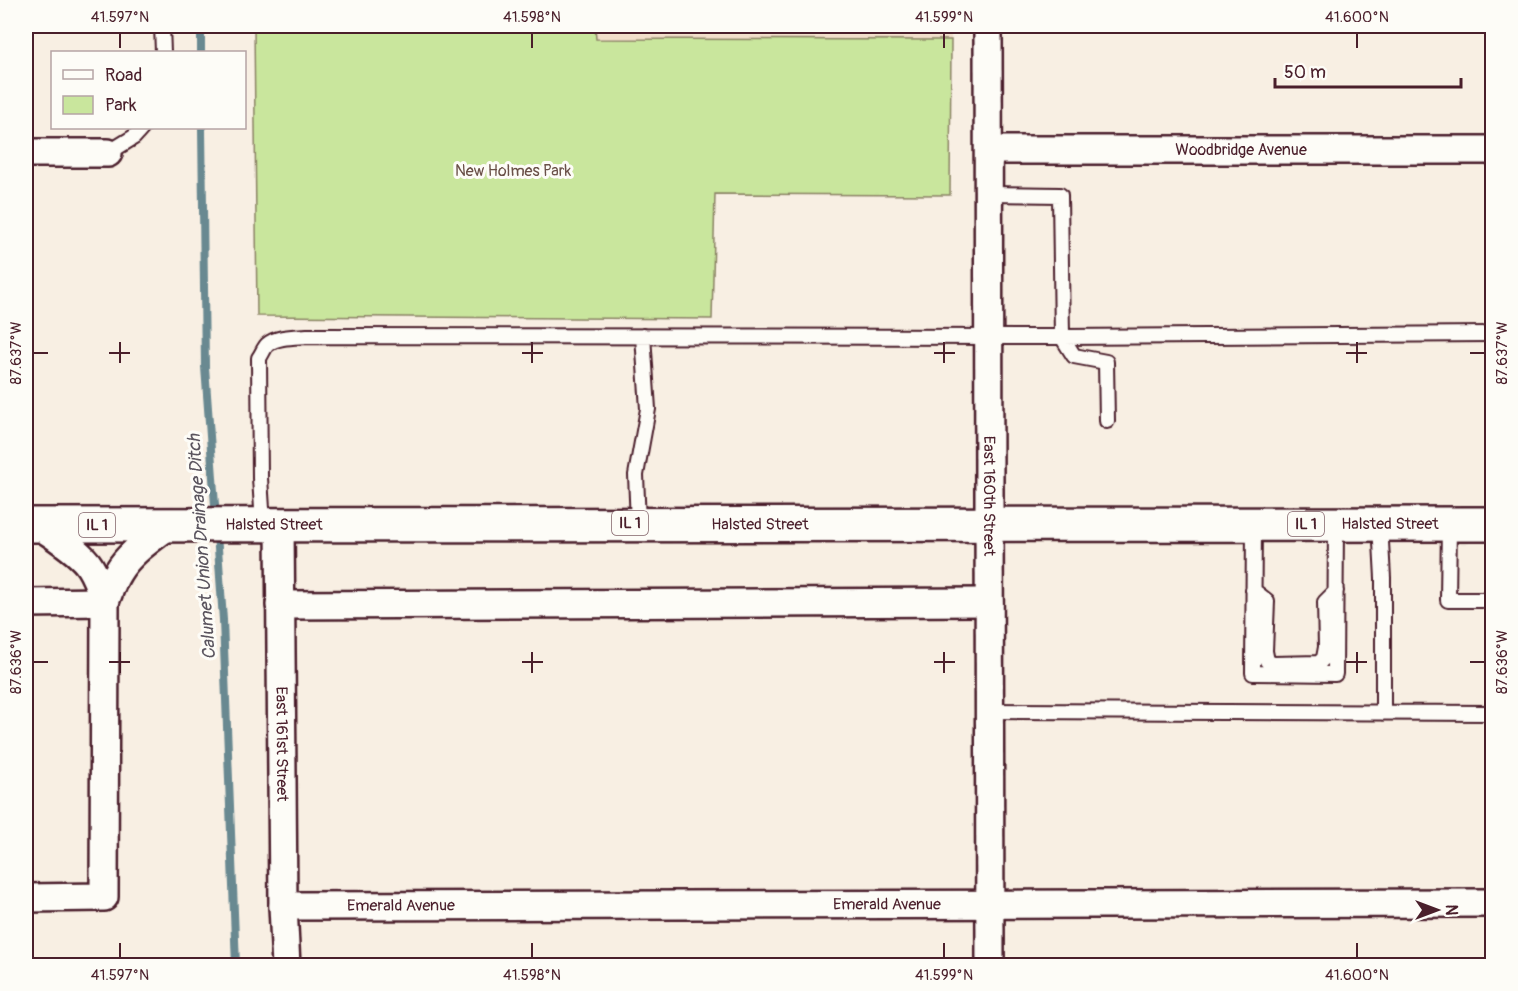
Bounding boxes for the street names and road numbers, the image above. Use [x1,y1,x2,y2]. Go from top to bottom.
street label: Woodbridge Avenue [1175,140,1307,160]
street label: East 160th Street [979,436,999,557]
road number: IL 1 [612,511,648,535]
road number: IL 1 [1288,512,1324,536]
road number: IL 1 [79,513,115,537]
street label: Halsted Street [711,514,809,535]
street label: Halsted Street [1341,514,1439,534]
street label: Halsted Street [225,515,323,535]
street label: East 161st Street [271,686,292,802]
street label: Emerald Avenue [833,894,941,915]
street label: Emerald Avenue [347,896,455,916]

